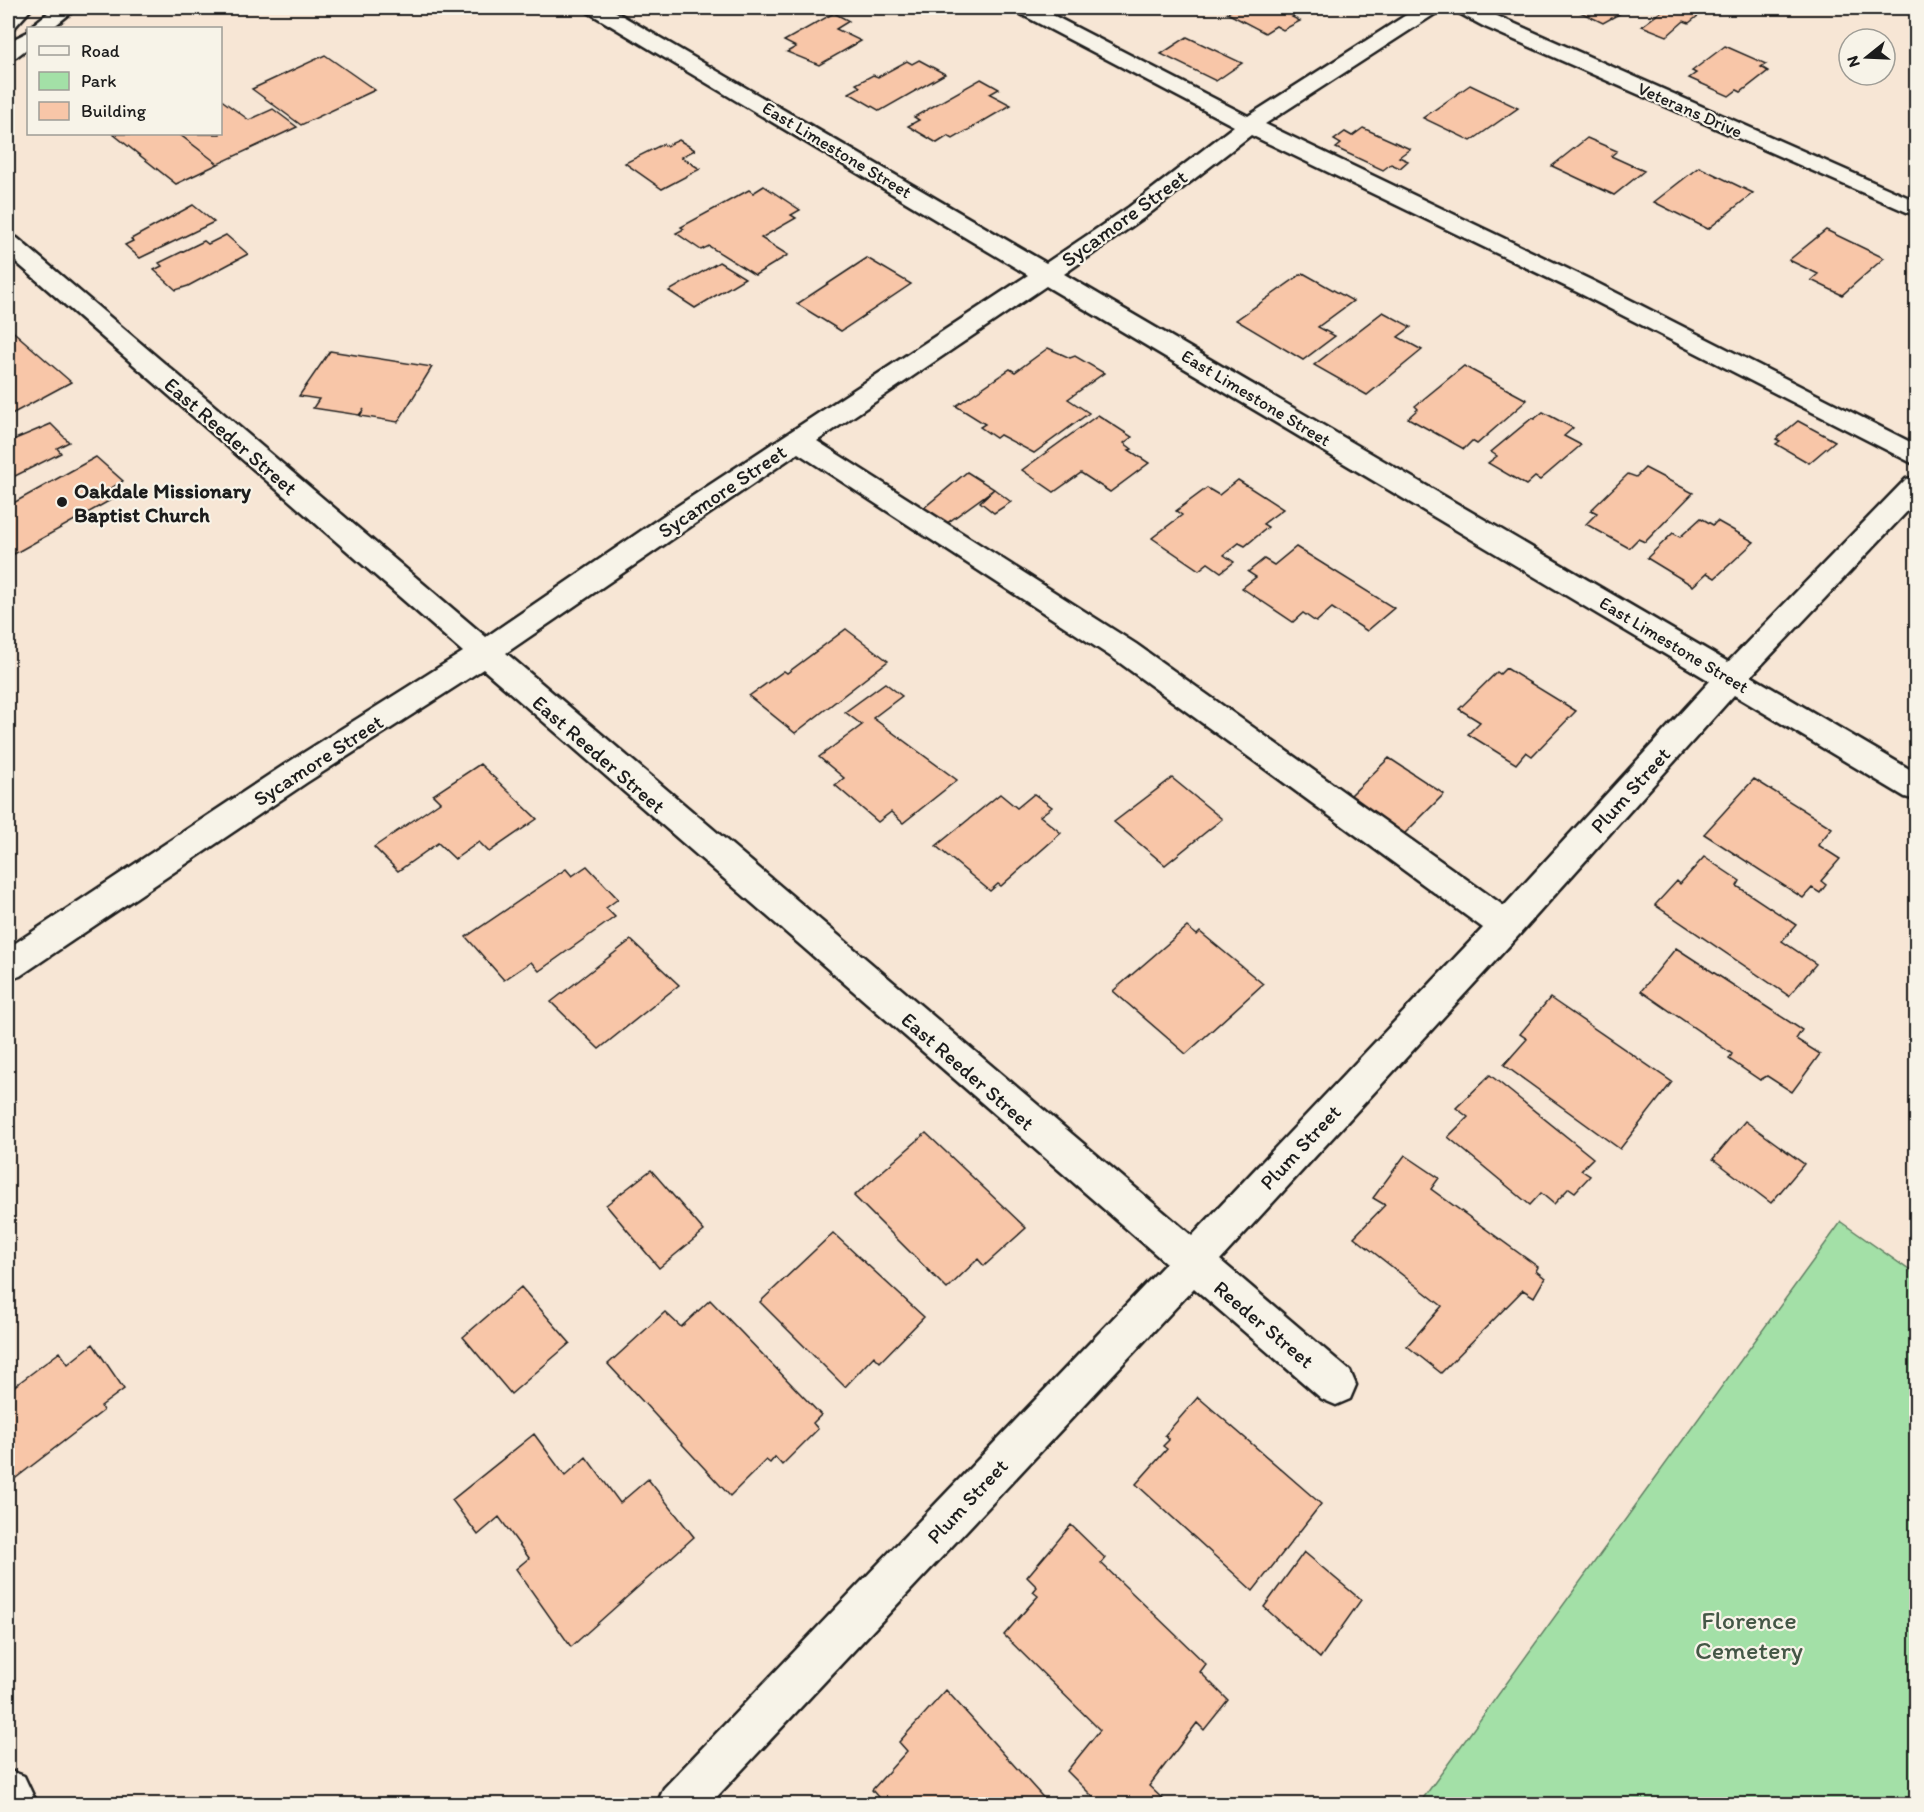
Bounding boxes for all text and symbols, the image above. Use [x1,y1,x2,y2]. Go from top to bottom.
legend [27,27,222,135]
north arrow [1837,27,1897,87]
text: Road [81,40,120,62]
text: N [1843,53,1864,70]
text: Park [81,70,116,92]
street label: Veterans Drive [1634,77,1746,143]
street label: East Limestone Street [758,97,916,203]
text: Building [81,100,147,122]
street label: Sycamore Street [1056,164,1192,272]
street label: East Limestone Street [1177,345,1335,451]
street label: East Reeder Street [160,372,303,501]
street label: Sycamore Street [653,439,791,543]
place label: Oakdale Missionary Baptist Church [74,478,251,528]
marker: Oakdale Missionary Baptist Church [55,495,69,509]
street label: East Limestone Street [1595,592,1753,698]
street label: East Reeder Street [528,690,671,819]
street label: Sycamore Street [249,709,388,811]
street label: Plum Street [1585,742,1675,838]
street label: East Reeder Street [897,1007,1040,1136]
street label: Plum Street [1254,1099,1346,1195]
street label: Reeder Street [1209,1275,1319,1373]
street label: Plum Street [921,1453,1013,1549]
park label: Florence Cemetery [1695,1604,1803,1666]

